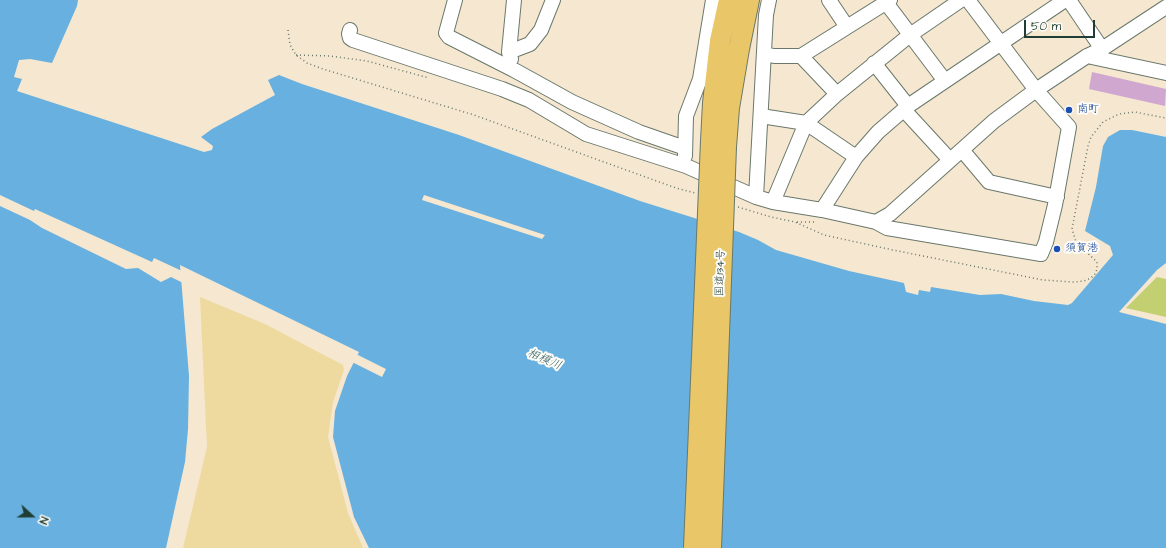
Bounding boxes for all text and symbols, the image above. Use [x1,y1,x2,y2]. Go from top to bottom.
scale bar [1026,12,1097,38]
text: 50 m [1031,18,1061,35]
place label: 南町 [1077,103,1099,117]
marker: 南町 [1064,105,1074,115]
place label: 須賀港 [1065,242,1098,256]
marker: 須賀港 [1052,244,1062,254]
street label: 国道134号 [714,249,728,297]
water label: 相模川 [525,346,563,374]
north arrow [12,496,52,536]
text: N [35,515,52,526]

